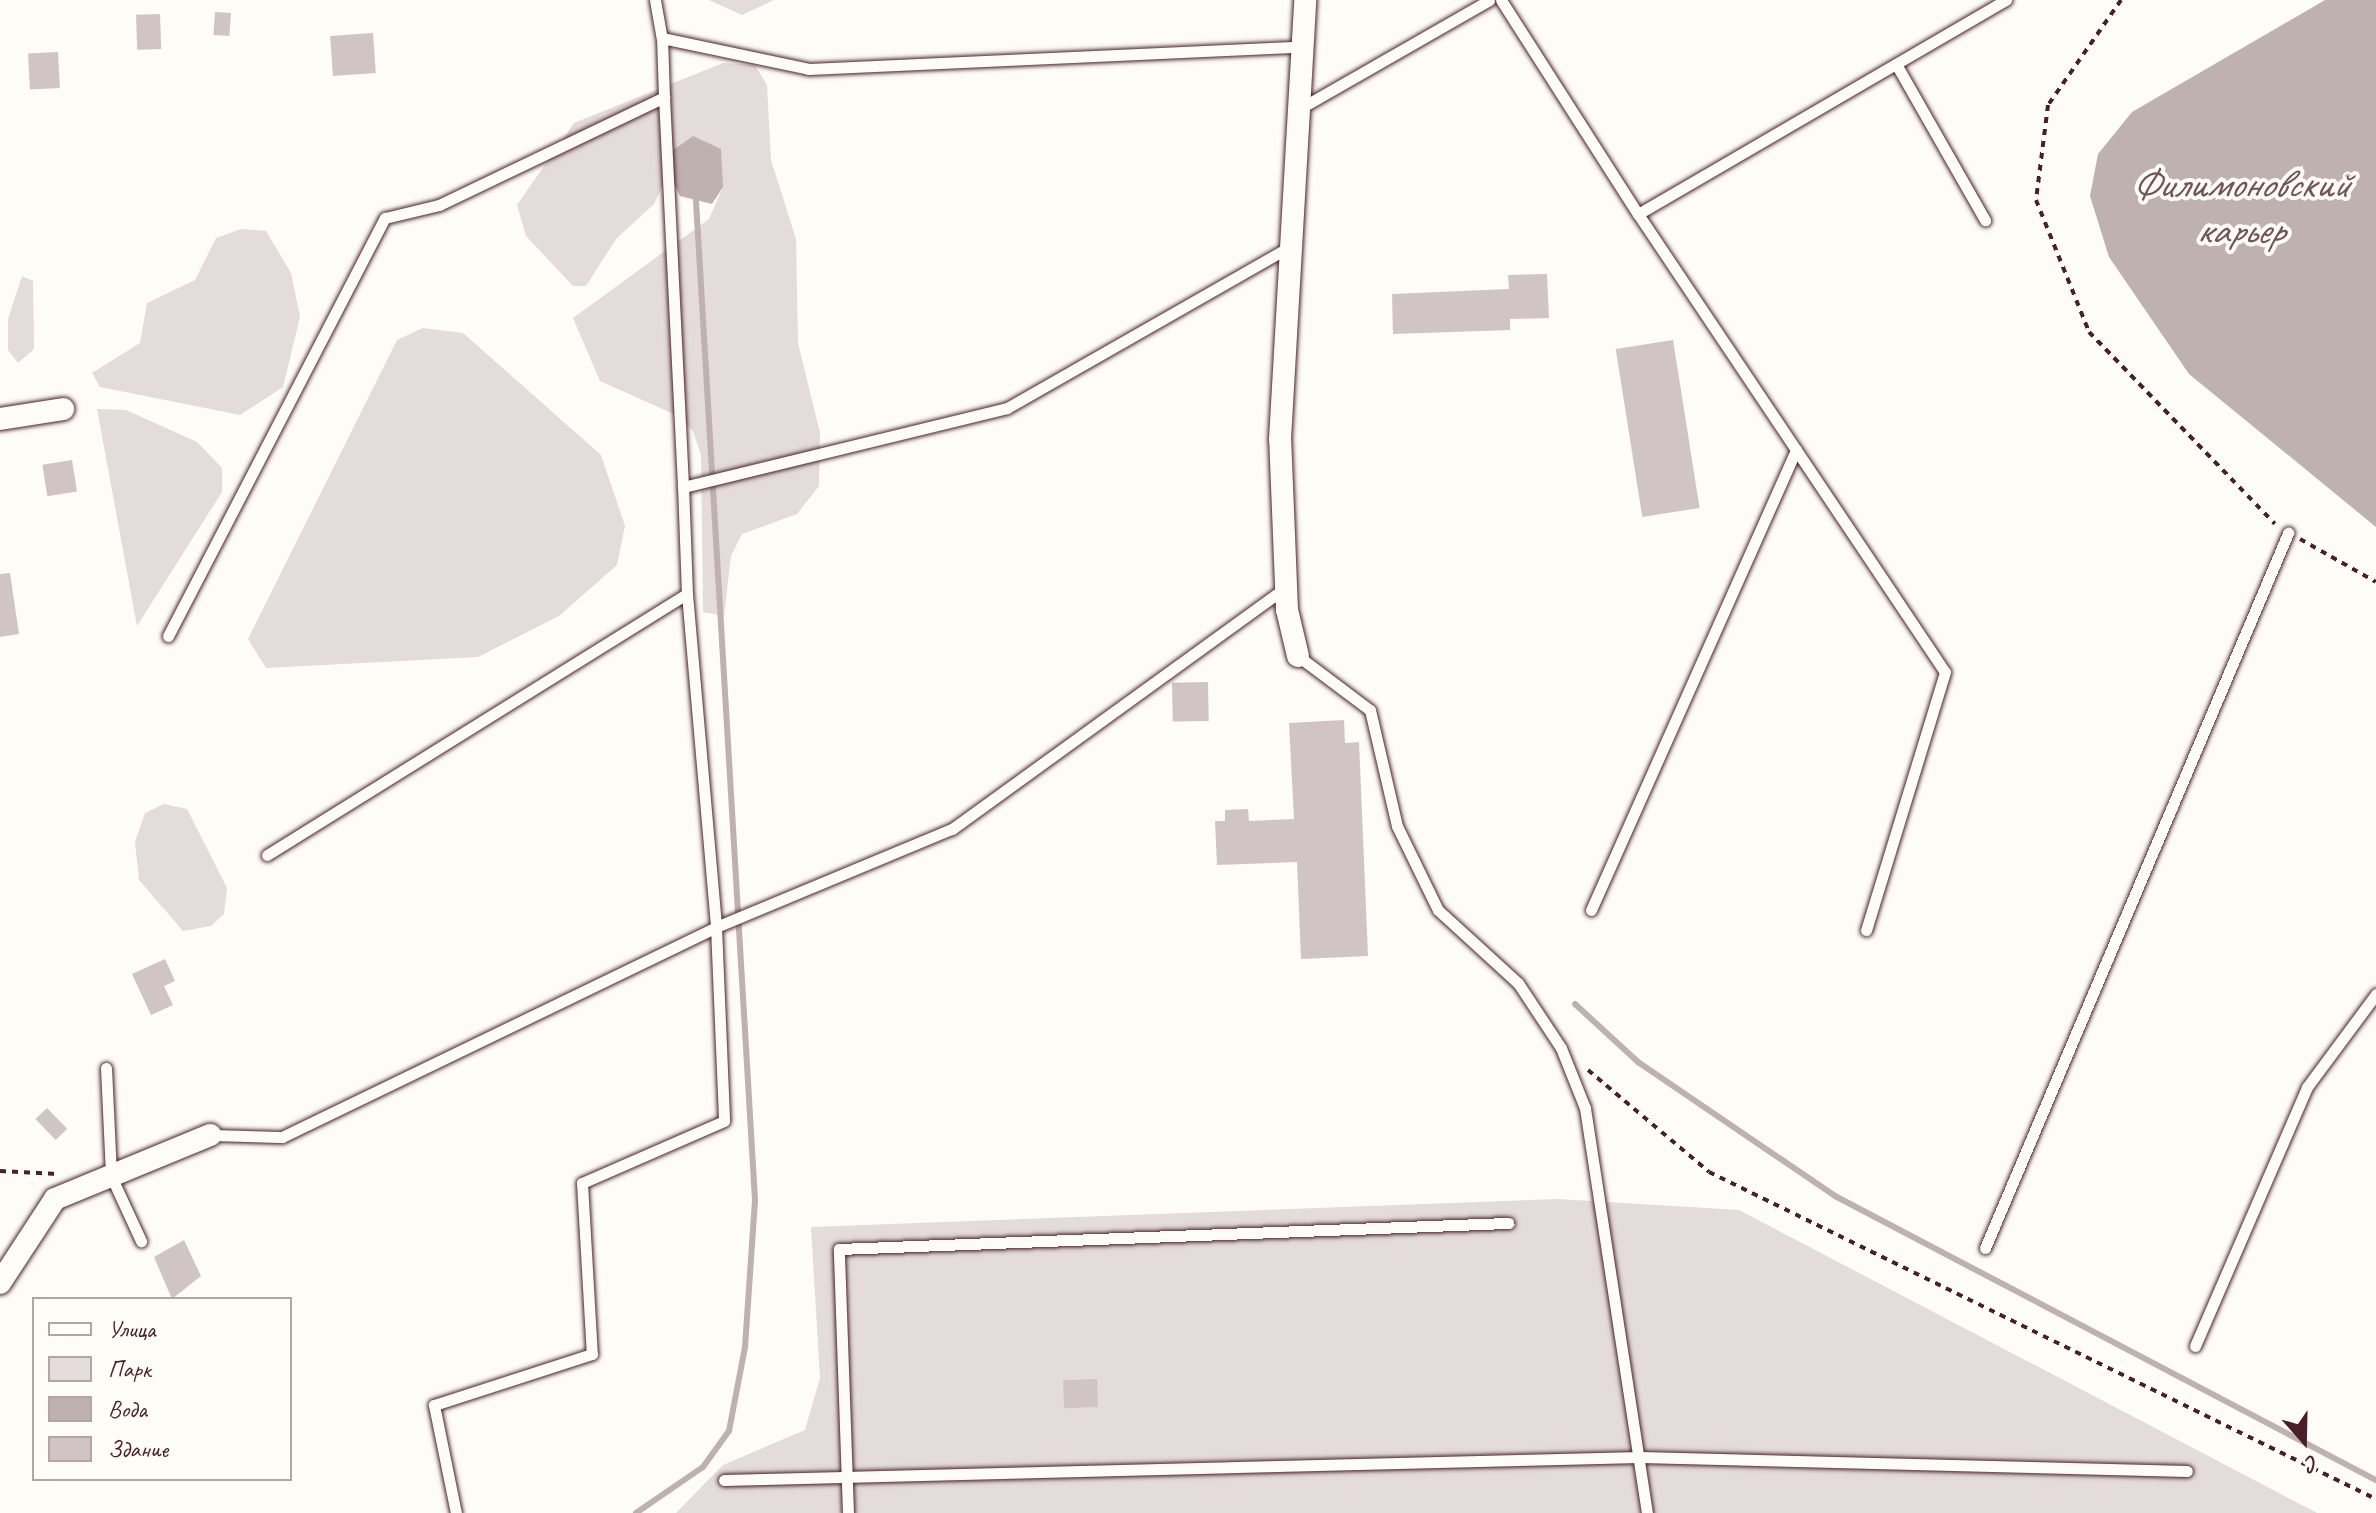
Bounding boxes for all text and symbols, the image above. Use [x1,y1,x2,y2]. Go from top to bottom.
water label: Филимоновский карьер [2131,160,2349,254]
legend [32,1297,292,1481]
text: Улица [108,1314,156,1344]
text: Парк [108,1354,151,1384]
text: Вода [108,1394,147,1424]
north arrow [2264,1401,2344,1481]
text: Здание [108,1434,168,1464]
text: С [2302,1449,2322,1479]

